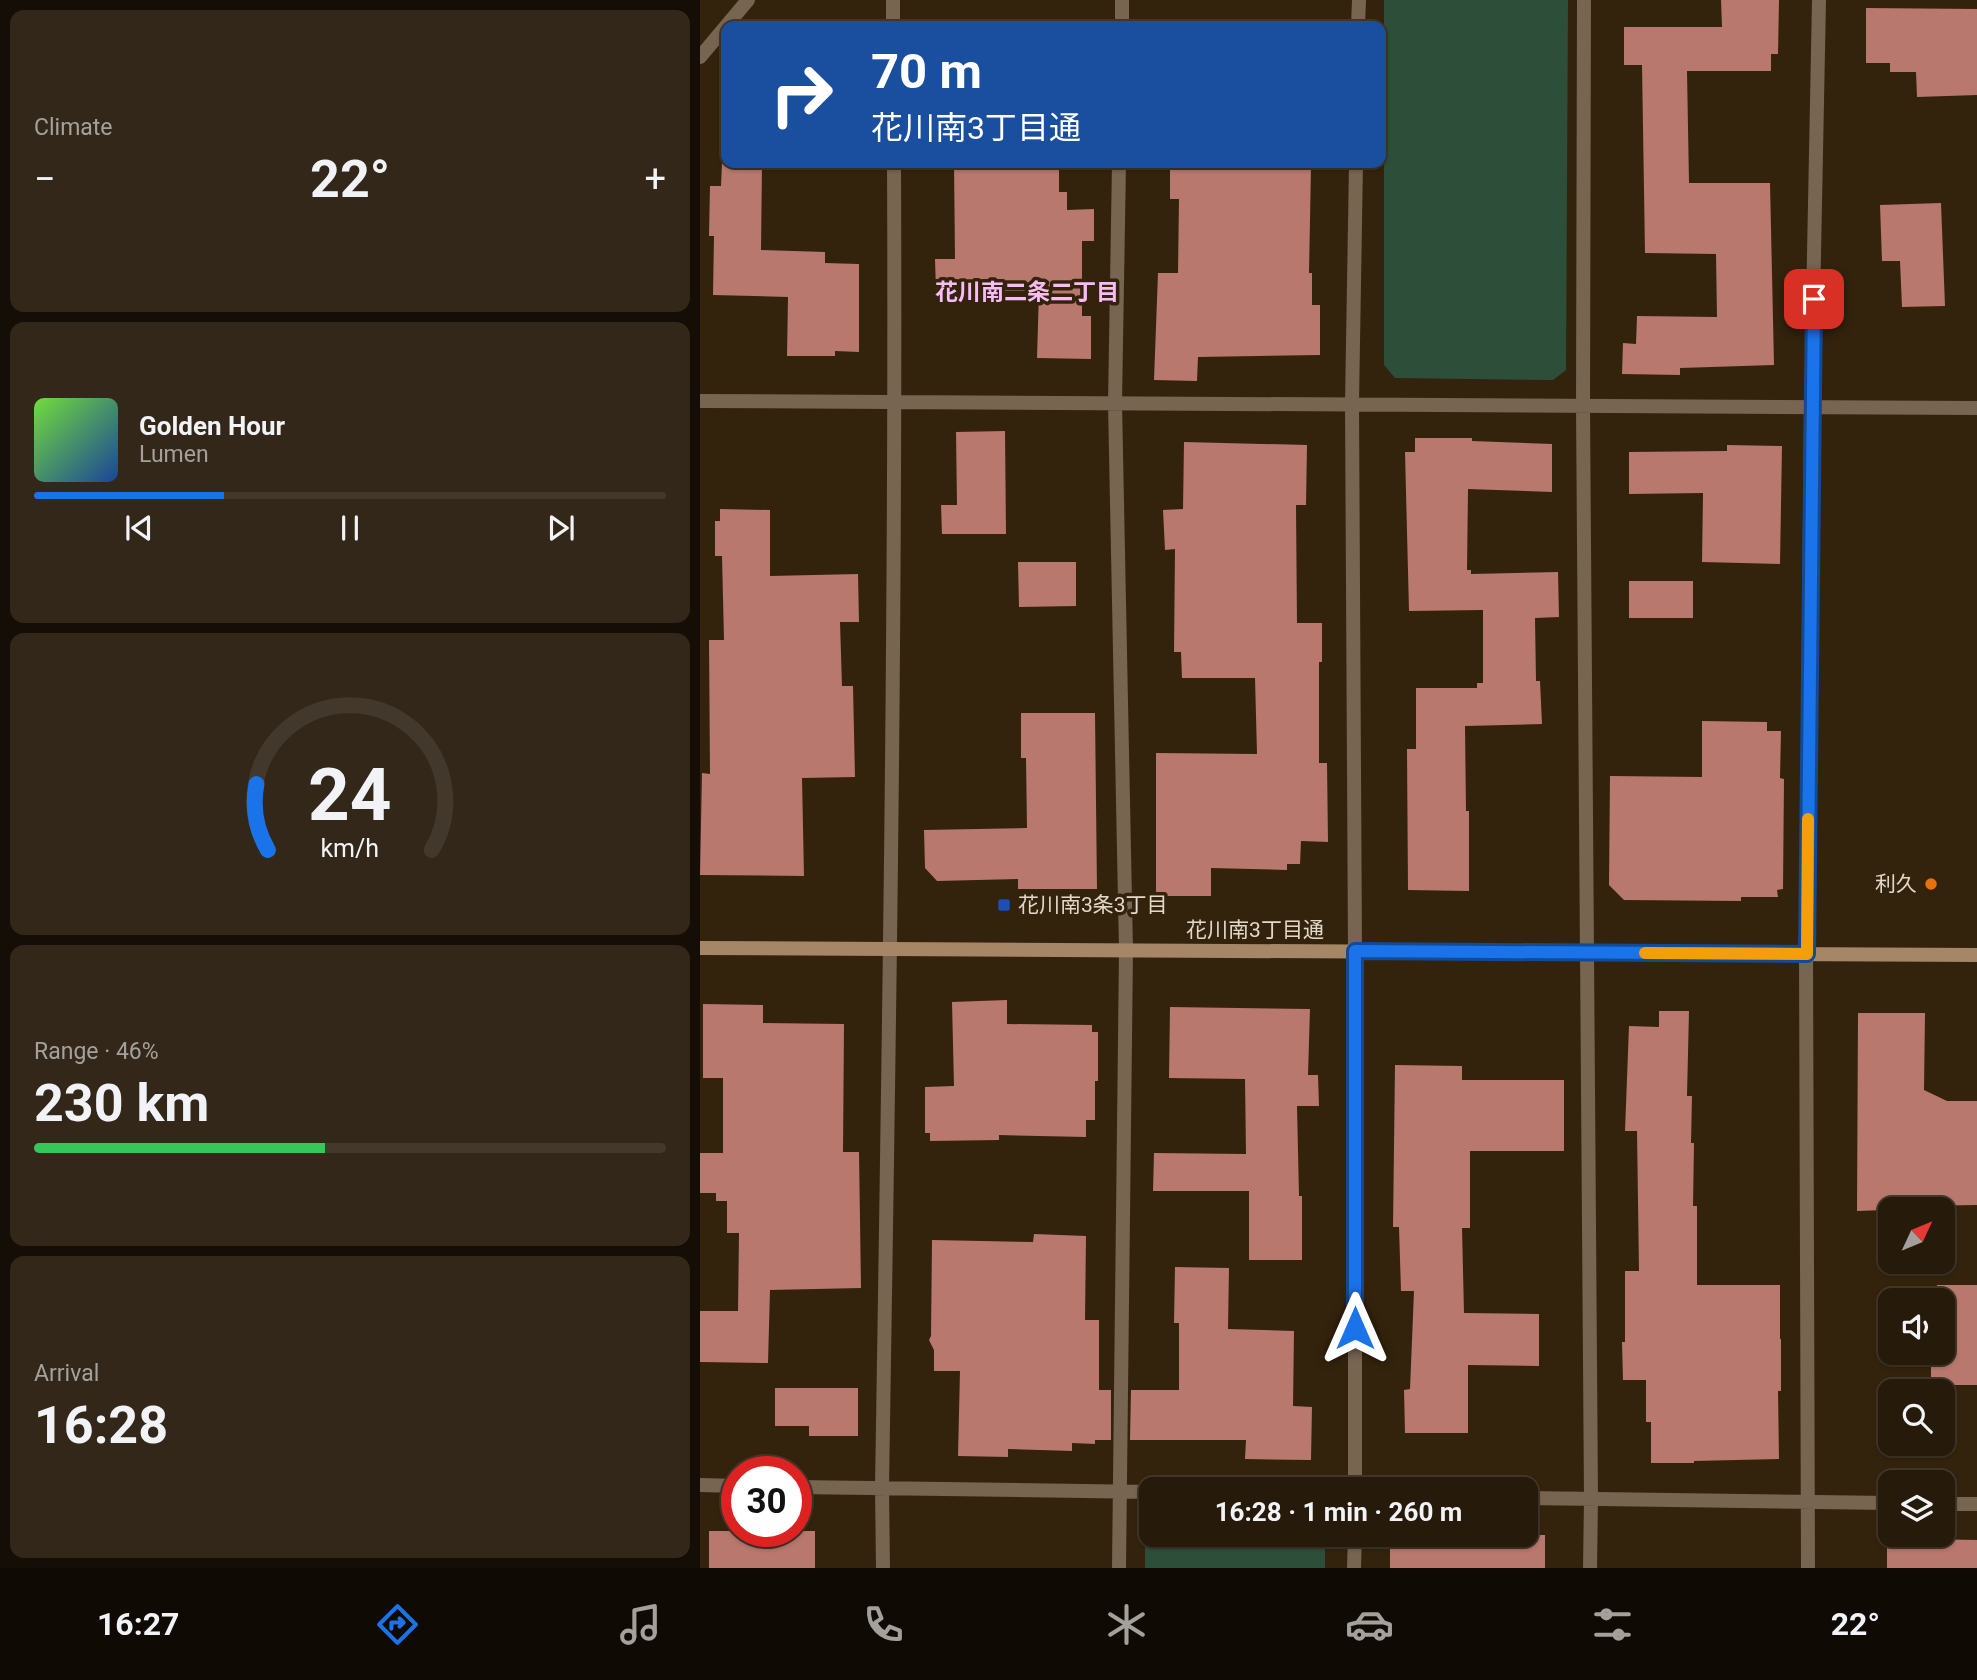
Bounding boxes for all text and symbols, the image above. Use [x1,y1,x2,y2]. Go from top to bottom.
text: 70 m [871,43,982,100]
icon: right [756,49,847,140]
text: 花川南3丁目通 [871,109,1081,147]
text: Climate [34,114,113,141]
text: 22° [310,149,390,210]
text: − [34,157,56,201]
text: + [644,157,666,201]
pin [1784,269,1844,329]
district label: 花川南二条二丁目 [935,279,1119,306]
icon: arrive [1795,280,1833,318]
text: Golden Hour [139,411,285,441]
text: Lumen [139,441,209,468]
icon: previous [120,509,158,547]
icon: pause [331,509,369,547]
icon: next [542,509,580,547]
text: 24 [308,752,392,838]
text: km/h [321,834,379,863]
place label: 利久 [1875,872,1917,896]
marker: 利久 [1923,876,1939,892]
place label: 花川南3条3丁目 [1018,893,1168,917]
marker: 花川南3条3丁目 [996,897,1012,913]
street label: 花川南3丁目通 [1186,918,1324,942]
text: Range · 46% [34,1038,159,1065]
text: 230 km [34,1073,209,1134]
north arrow [1878,1197,1955,1274]
map controls [1878,1197,1955,1547]
button: sound [1878,1288,1955,1365]
position arrow [1318,1291,1392,1365]
text: Arrival [34,1360,99,1387]
button: search [1878,1379,1955,1456]
text: 16:28 [34,1395,168,1456]
speed limit sign: 30 [721,1456,812,1547]
button: layers [1878,1470,1955,1547]
text: 16:28 · 1 min · 260 m [1215,1497,1462,1527]
icon: directions [373,1600,422,1649]
icon: music [616,1600,665,1649]
icon: phone [859,1600,908,1649]
icon: climate [1102,1600,1151,1649]
icon: car [1345,1600,1394,1649]
icon: filters [1588,1600,1637,1649]
text: 16:27 [97,1605,179,1643]
text: 22° [1831,1605,1880,1643]

